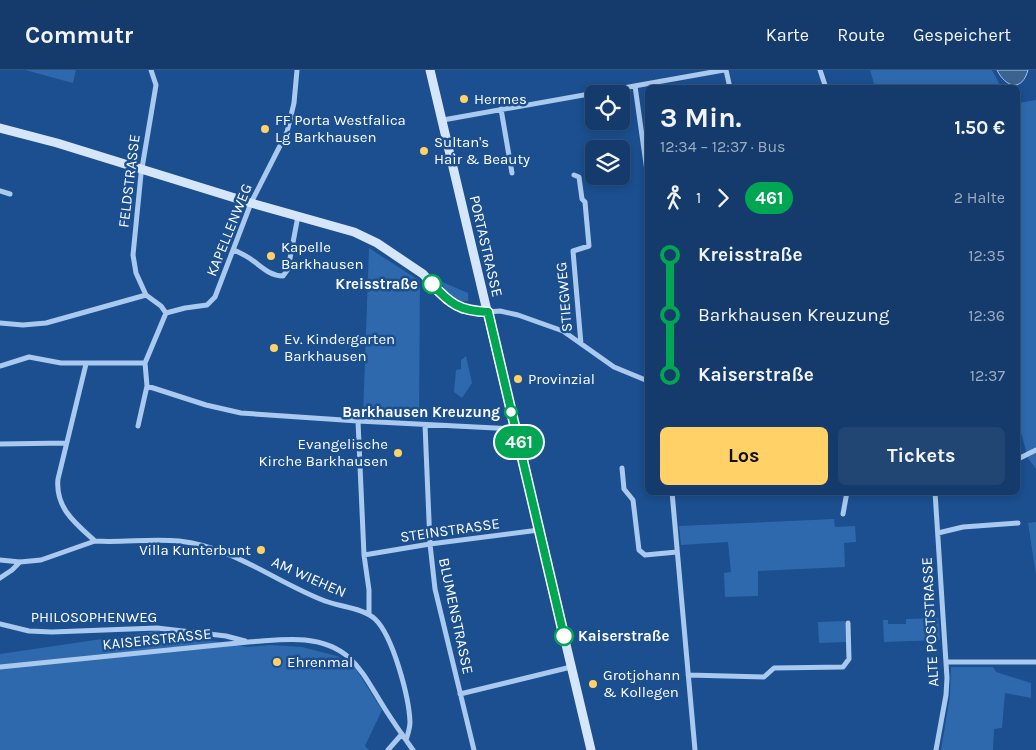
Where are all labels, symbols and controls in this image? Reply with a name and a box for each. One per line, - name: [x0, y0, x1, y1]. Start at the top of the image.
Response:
- text: Commutr: [25, 21, 133, 49]
- text: Karte: [766, 24, 809, 46]
- text: Route: [837, 24, 885, 46]
- text: Gespeichert: [913, 24, 1011, 46]
- map controls: [585, 85, 630, 185]
- button: locate: [585, 85, 630, 130]
- place label: Hermes: [474, 90, 527, 108]
- marker: Hermes: [458, 93, 470, 105]
- text: 3 Min.: [660, 101, 742, 134]
- place label: FF Porta Westfalica Lg Barkhausen: [275, 111, 406, 146]
- text: 1.50 €: [954, 117, 1005, 139]
- marker: FF Porta Westfalica Lg Barkhausen: [259, 123, 271, 135]
- street label: FELDSTRASSE: [114, 133, 144, 229]
- place label: Sultan's Hair & Beauty: [434, 133, 530, 168]
- text: 12:34 – 12:37 · Bus: [660, 137, 786, 156]
- button: layers: [585, 140, 630, 185]
- marker: Sultan's Hair & Beauty: [418, 145, 430, 157]
- street label: KAPELLENWEG: [202, 181, 256, 279]
- icon: walk: [660, 184, 688, 212]
- icon: forward: [709, 184, 737, 212]
- text: 461: [755, 187, 783, 209]
- text: 1: [696, 188, 701, 207]
- text: 2 Halte: [954, 188, 1005, 207]
- street label: PORTASTRASSE: [466, 193, 506, 299]
- place label: Kapelle Barkhausen: [281, 238, 363, 273]
- text: Kreisstraße: [698, 244, 803, 266]
- text: 12:35: [968, 246, 1005, 265]
- marker: Kapelle Barkhausen: [265, 250, 277, 262]
- street label: STIEGWEG: [552, 261, 576, 333]
- marker: Kreisstraße: [422, 274, 442, 294]
- place label: Kreisstraße: [335, 275, 418, 293]
- text: Barkhausen Kreuzung: [698, 304, 889, 326]
- text: 12:36: [968, 306, 1005, 325]
- place label: Ev. Kindergarten Barkhausen: [284, 330, 395, 365]
- marker: Ev. Kindergarten Barkhausen: [268, 342, 280, 354]
- text: Kaiserstraße: [698, 364, 814, 386]
- text: 12:37: [970, 366, 1005, 385]
- place label: Provinzial: [528, 370, 595, 388]
- marker: Provinzial: [512, 373, 524, 385]
- place label: Barkhausen Kreuzung: [342, 403, 500, 421]
- marker: Barkhausen Kreuzung: [504, 405, 518, 419]
- line badge: 461: [490, 426, 548, 458]
- button: Los: [660, 427, 828, 485]
- button: Tickets: [838, 427, 1005, 485]
- text: 461: [505, 431, 533, 453]
- place label: Evangelische Kirche Barkhausen: [258, 435, 388, 470]
- marker: Evangelische Kirche Barkhausen: [392, 447, 404, 459]
- street label: STEINSTRASSE: [399, 514, 501, 546]
- place label: Villa Kunterbunt: [139, 541, 251, 559]
- marker: Villa Kunterbunt: [255, 544, 267, 556]
- street label: AM WIEHEN: [269, 553, 349, 601]
- street label: BLUMENSTRASSE: [435, 556, 477, 676]
- street label: ALTE POSTSTRASSE: [918, 557, 942, 687]
- street label: PHILOSOPHENWEG: [31, 608, 157, 626]
- street label: KAISERSTRASSE: [102, 624, 212, 654]
- marker: Kaiserstraße: [554, 626, 574, 646]
- place label: Kaiserstraße: [578, 627, 669, 645]
- place label: Ehrenmal: [287, 653, 353, 671]
- marker: Ehrenmal: [271, 656, 283, 668]
- place label: Grotjohann & Kollegen: [603, 666, 680, 701]
- marker: Grotjohann & Kollegen: [587, 678, 599, 690]

